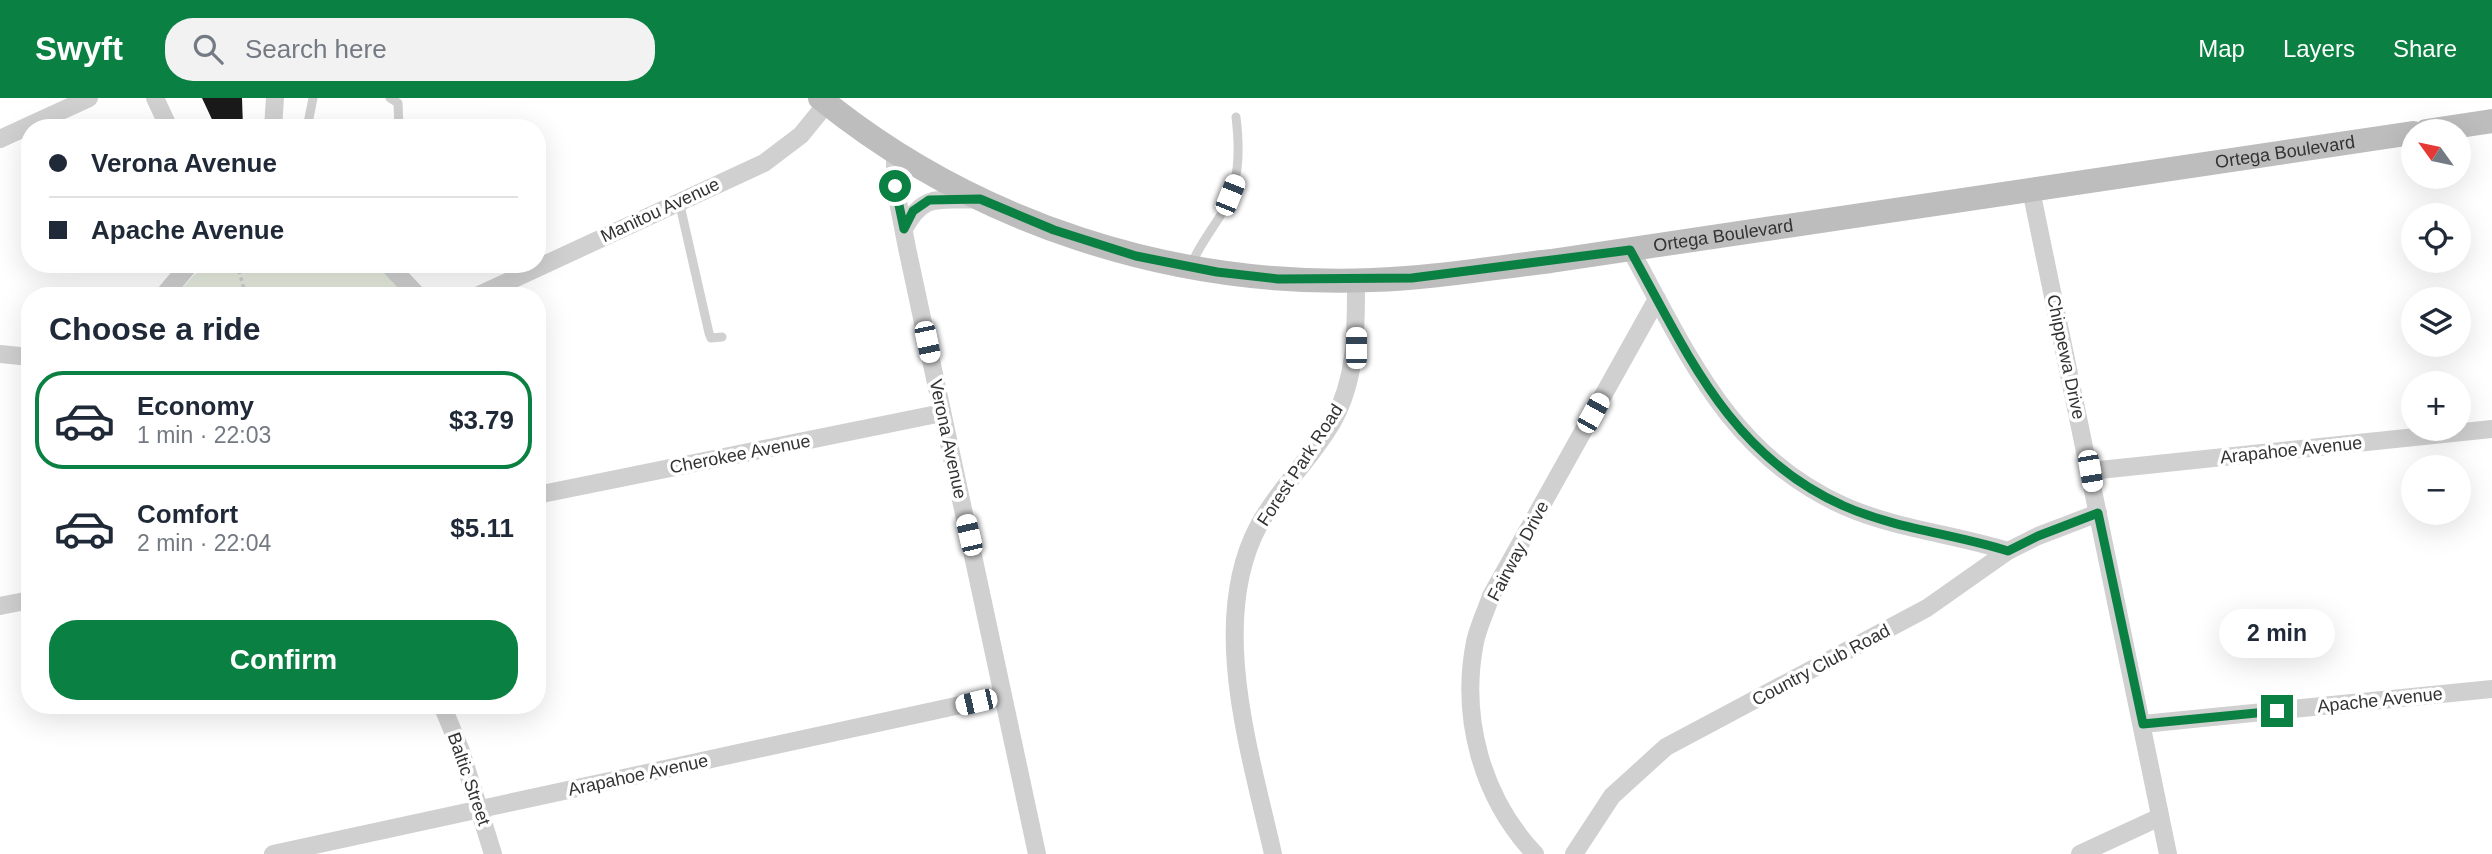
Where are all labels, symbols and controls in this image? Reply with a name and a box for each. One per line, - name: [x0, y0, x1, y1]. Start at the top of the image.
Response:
- search box: [165, 18, 655, 81]
- text: Swyft: [35, 30, 123, 67]
- icon: search: [189, 30, 227, 68]
- text: Search here: [245, 34, 387, 64]
- text: Map: [2198, 35, 2245, 62]
- text: Layers: [2283, 35, 2355, 62]
- text: Share: [2393, 35, 2457, 62]
- north arrow: [2401, 119, 2471, 189]
- map controls: [2401, 119, 2471, 525]
- street label: Ortega Boulevard: [2214, 132, 2356, 172]
- text: Verona Avenue: [91, 148, 277, 178]
- route start: [879, 170, 911, 202]
- car: [1213, 172, 1248, 218]
- street label: Manitou Avenue: [597, 174, 723, 246]
- button: locate: [2401, 203, 2471, 273]
- text: Apache Avenue: [91, 215, 284, 245]
- street label: Ortega Boulevard: [1652, 215, 1795, 256]
- button: layers: [2401, 287, 2471, 357]
- street label: Chippewa Drive: [2043, 293, 2089, 421]
- text: Choose a ride: [49, 311, 261, 347]
- car: [913, 319, 942, 365]
- car: [1346, 327, 1367, 369]
- button: +: [2401, 371, 2471, 441]
- street label: Verona Avenue: [926, 377, 970, 501]
- icon: car: [53, 389, 116, 452]
- car: [1574, 390, 1613, 436]
- text: Economy: [137, 391, 254, 421]
- street label: Forest Park Road: [1253, 400, 1347, 530]
- text: $3.79: [449, 405, 514, 435]
- text: 1 min · 22:03: [137, 422, 271, 448]
- street label: Cherokee Avenue: [668, 431, 812, 477]
- street label: Arapahoe Avenue: [2219, 433, 2363, 467]
- car: [2077, 448, 2104, 494]
- button: −: [2401, 455, 2471, 525]
- icon: car: [53, 497, 116, 560]
- street label: Fairway Drive: [1483, 498, 1553, 604]
- text: Comfort: [137, 499, 238, 529]
- car: [955, 512, 984, 558]
- text: $5.11: [450, 513, 514, 543]
- text: 2 min · 22:04: [137, 530, 271, 556]
- callout: 2 min: [2219, 610, 2335, 658]
- button: Confirm: [49, 620, 518, 700]
- street label: Country Club Road: [1749, 620, 1893, 710]
- text: 2 min: [2247, 620, 2307, 646]
- street label: Apache Avenue: [2316, 683, 2444, 717]
- car: [954, 687, 999, 717]
- route end: [2261, 695, 2293, 727]
- street label: Baltic Street: [444, 730, 494, 828]
- street label: Arapahoe Avenue: [566, 750, 710, 800]

